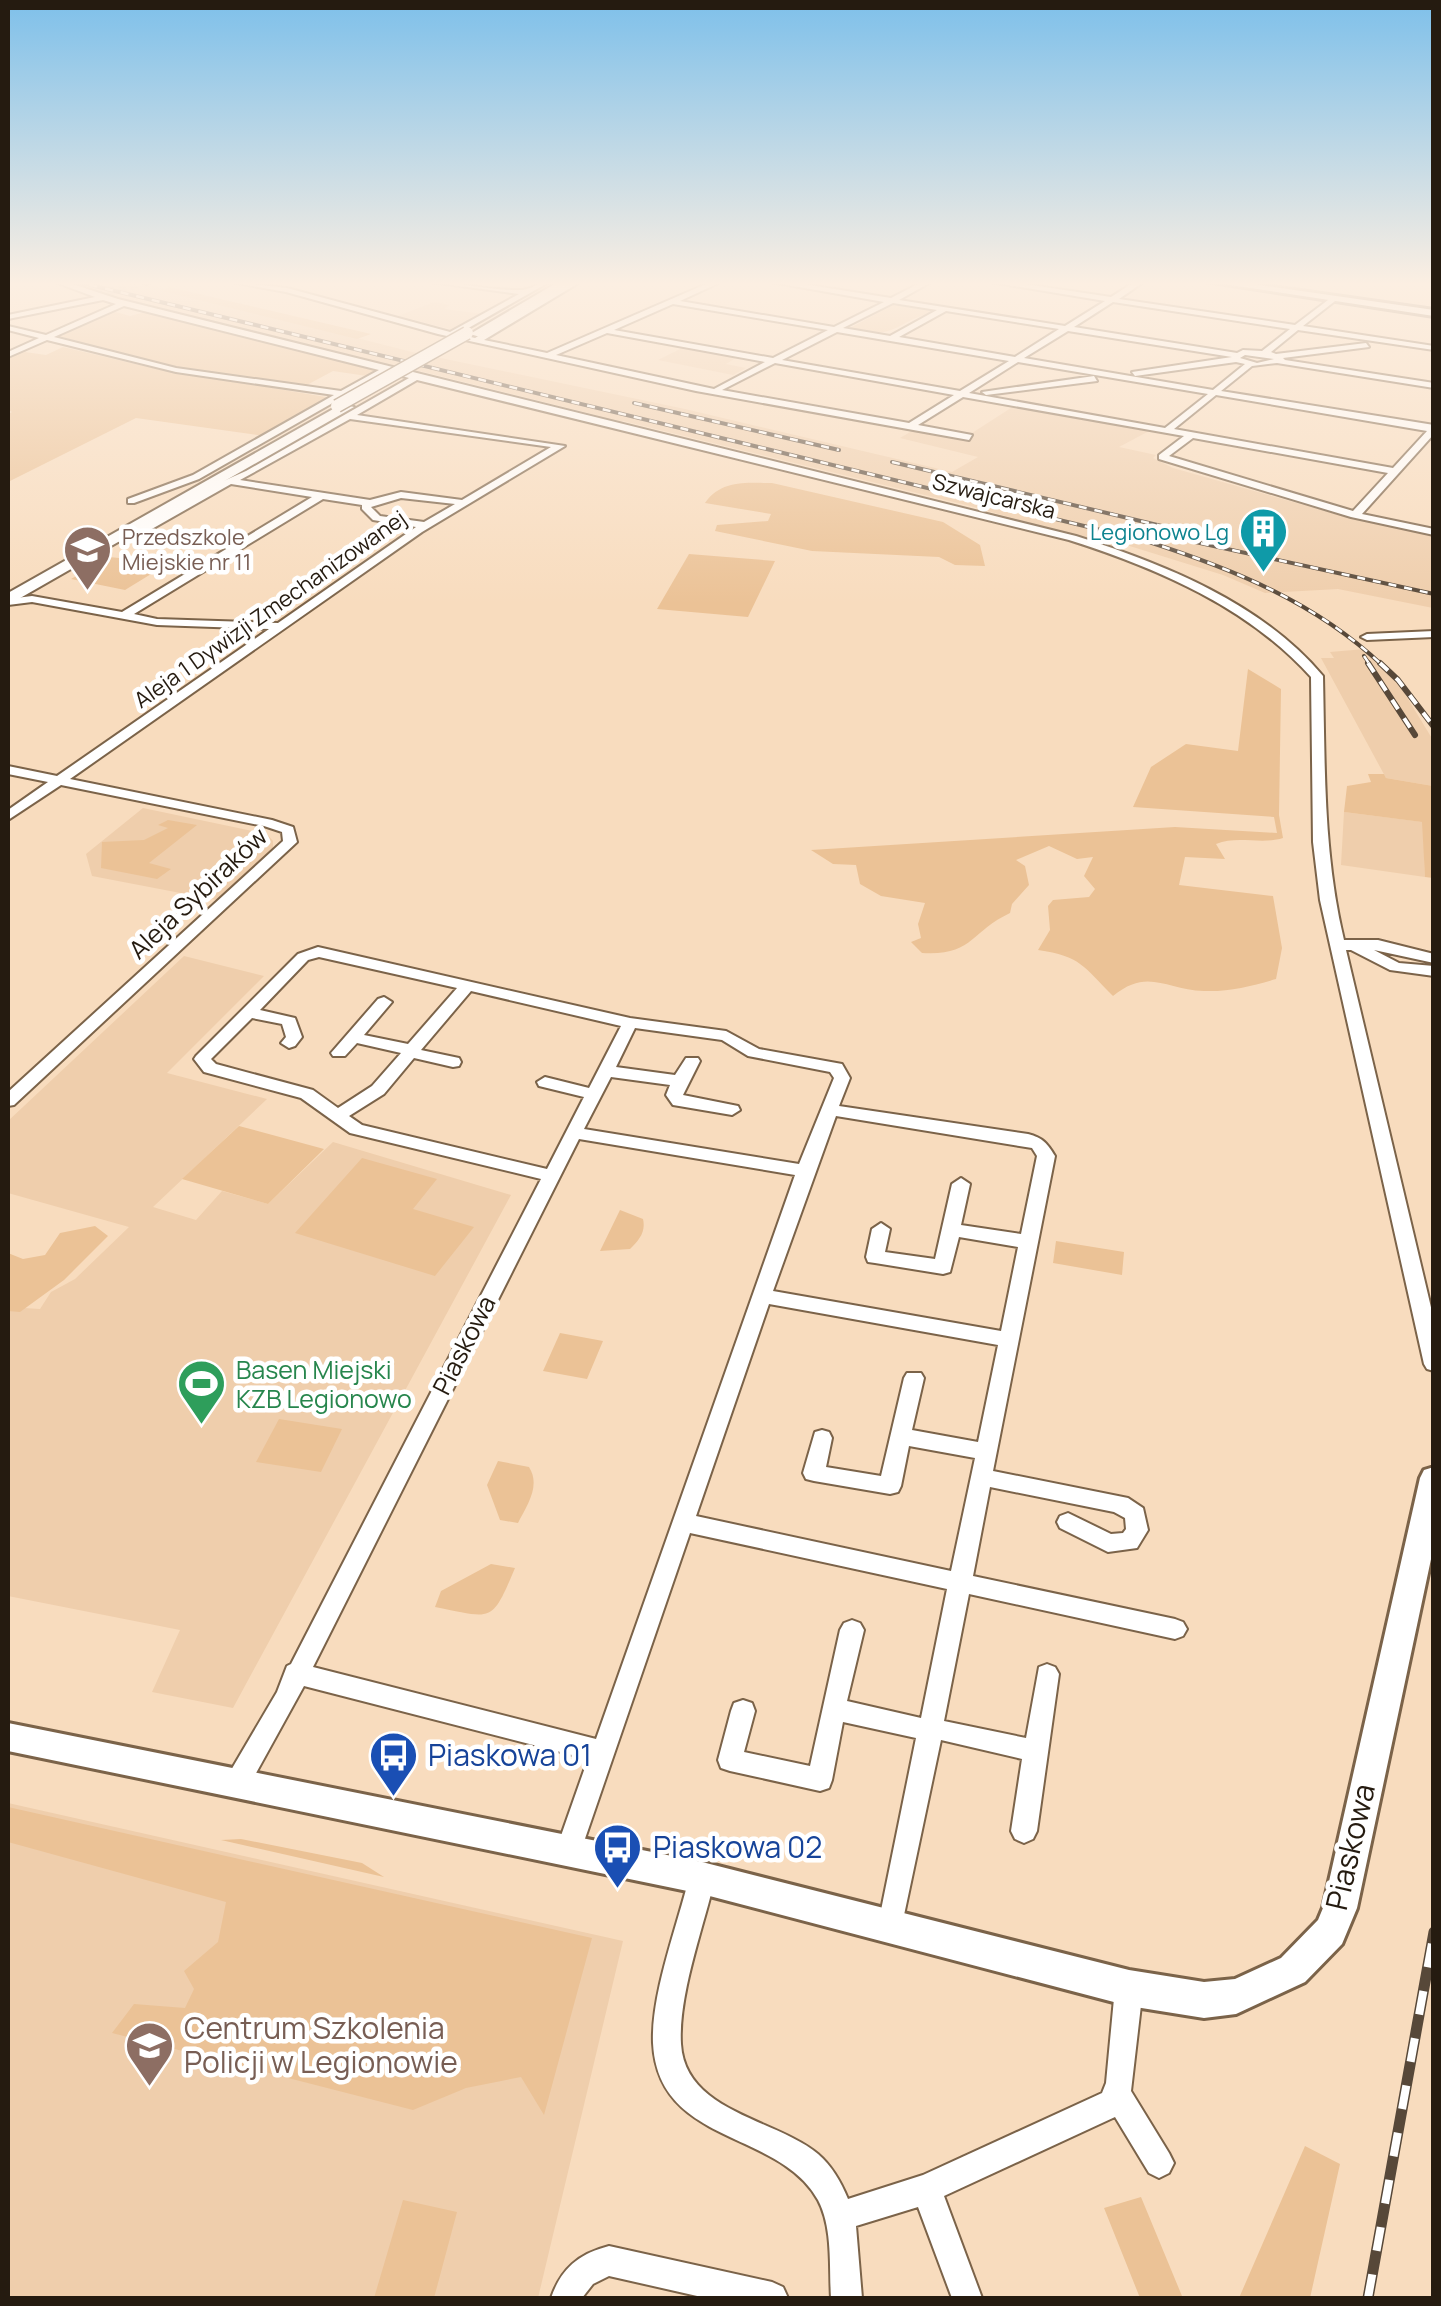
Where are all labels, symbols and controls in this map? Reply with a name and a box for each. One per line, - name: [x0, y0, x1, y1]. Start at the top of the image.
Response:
- street label: Szwajcarska: [929, 466, 1059, 526]
- street label: Aleja 1 Dywizji Zmechanizowanej: [128, 503, 412, 715]
- building icon: Legionowo Lg: [1238, 506, 1290, 574]
- place label: Legionowo Lg: [1090, 517, 1229, 547]
- place label: Przedszkole Miejskie nr 11: [122, 522, 251, 577]
- school or university icon: Przedszkole Miejskie nr 11: [61, 524, 113, 592]
- street label: Aleja Sybiraków: [120, 819, 275, 966]
- street label: Piaskowa: [424, 1289, 503, 1400]
- place label: Basen Miejski KZB Legionowo: [236, 1352, 412, 1416]
- sports icon: Basen Miejski KZB Legionowo: [175, 1358, 227, 1426]
- bus stop icon: Piaskowa 01: [367, 1730, 419, 1798]
- place label: Piaskowa 01: [428, 1734, 592, 1775]
- street label: Piaskowa: [1315, 1780, 1384, 1914]
- bus stop icon: Piaskowa 02: [592, 1822, 644, 1890]
- place label: Piaskowa 02: [653, 1826, 822, 1867]
- place label: Centrum Szkolenia Policji w Legionowie: [184, 2007, 458, 2082]
- school or university icon: Centrum Szkolenia Policji w Legionowie: [123, 2020, 175, 2088]

